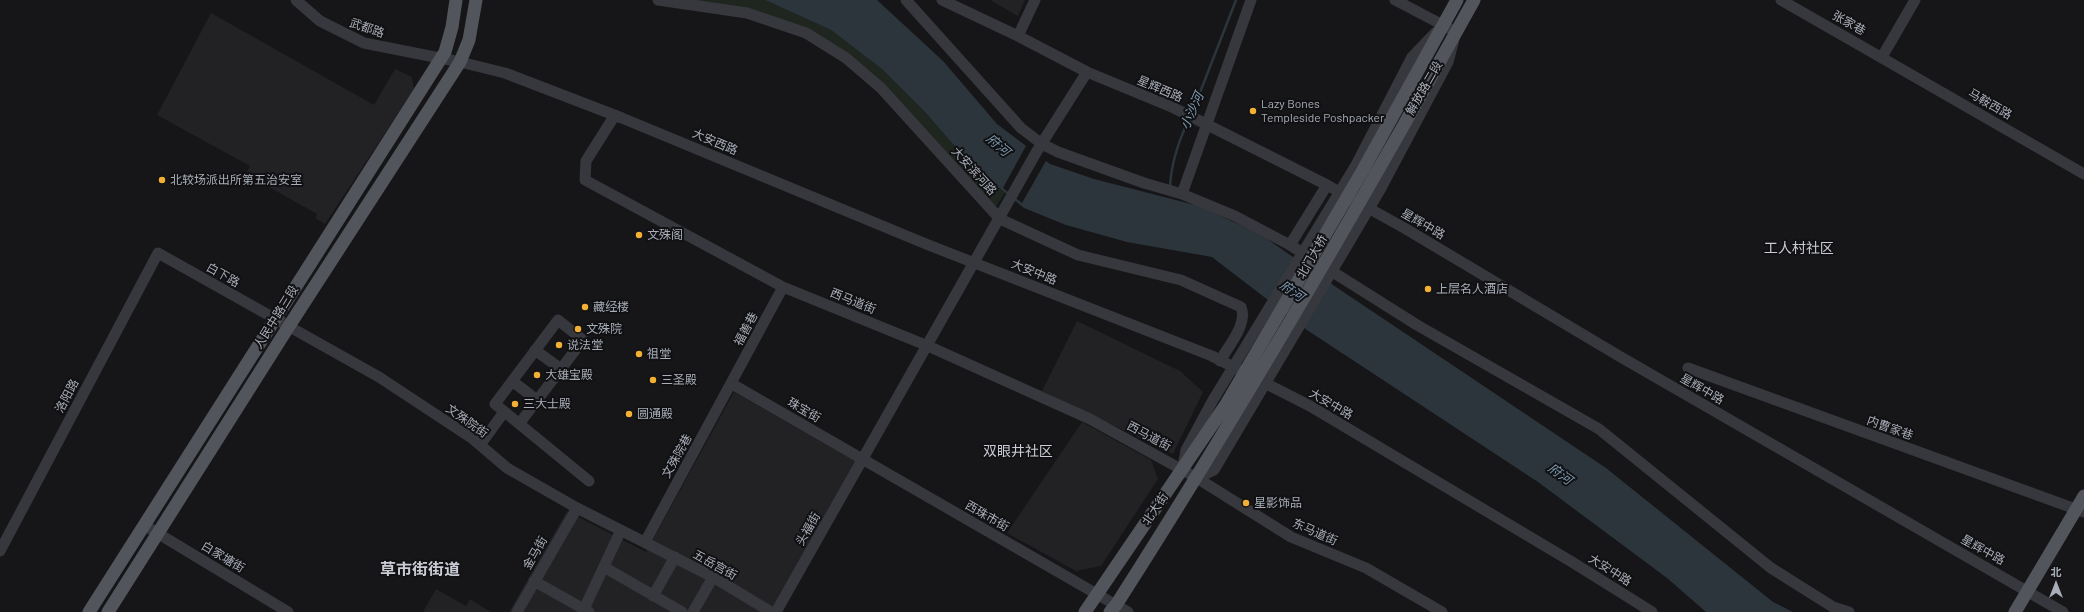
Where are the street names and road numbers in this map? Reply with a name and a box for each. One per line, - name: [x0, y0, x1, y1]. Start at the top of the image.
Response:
- street label: 张家巷: [1830, 8, 1868, 38]
- street label: 武都路: [348, 15, 386, 41]
- street label: 解放路二段: [1403, 58, 1445, 118]
- street label: 星辉西路: [1135, 73, 1185, 105]
- street label: 马鞍西路: [1966, 86, 2014, 122]
- street label: 大安西路: [690, 126, 740, 158]
- street label: 大安滨河路: [949, 144, 999, 198]
- street label: 星辉中路: [1399, 206, 1447, 242]
- street label: 北门大桥: [1294, 233, 1330, 281]
- street label: 大安中路: [1009, 256, 1059, 288]
- street label: 白下路: [204, 260, 242, 290]
- street label: 人民中路三段: [251, 283, 301, 351]
- street label: 西马道街: [828, 285, 878, 317]
- street label: 福善巷: [731, 310, 761, 348]
- street label: 星辉中路: [1678, 371, 1726, 407]
- street label: 洛阳路: [52, 377, 82, 415]
- street label: 大安中路: [1307, 386, 1355, 422]
- street label: 珠宝街: [785, 395, 823, 425]
- street label: 文殊院街: [443, 401, 491, 441]
- street label: 内曹家巷: [1865, 413, 1915, 443]
- street label: 西马道街: [1124, 418, 1174, 454]
- street label: 文殊院巷: [659, 432, 695, 480]
- street label: 北大街: [1139, 490, 1171, 528]
- street label: 西珠市街: [963, 498, 1011, 534]
- street label: 头福街: [793, 510, 823, 548]
- street label: 东马道街: [1290, 516, 1340, 548]
- street label: 星辉中路: [1959, 532, 2007, 568]
- street label: 金马街: [520, 534, 550, 572]
- street label: 白家塘街: [199, 538, 247, 576]
- street label: 五岳宫街: [691, 547, 739, 583]
- street label: 大安中路: [1586, 551, 1634, 589]

